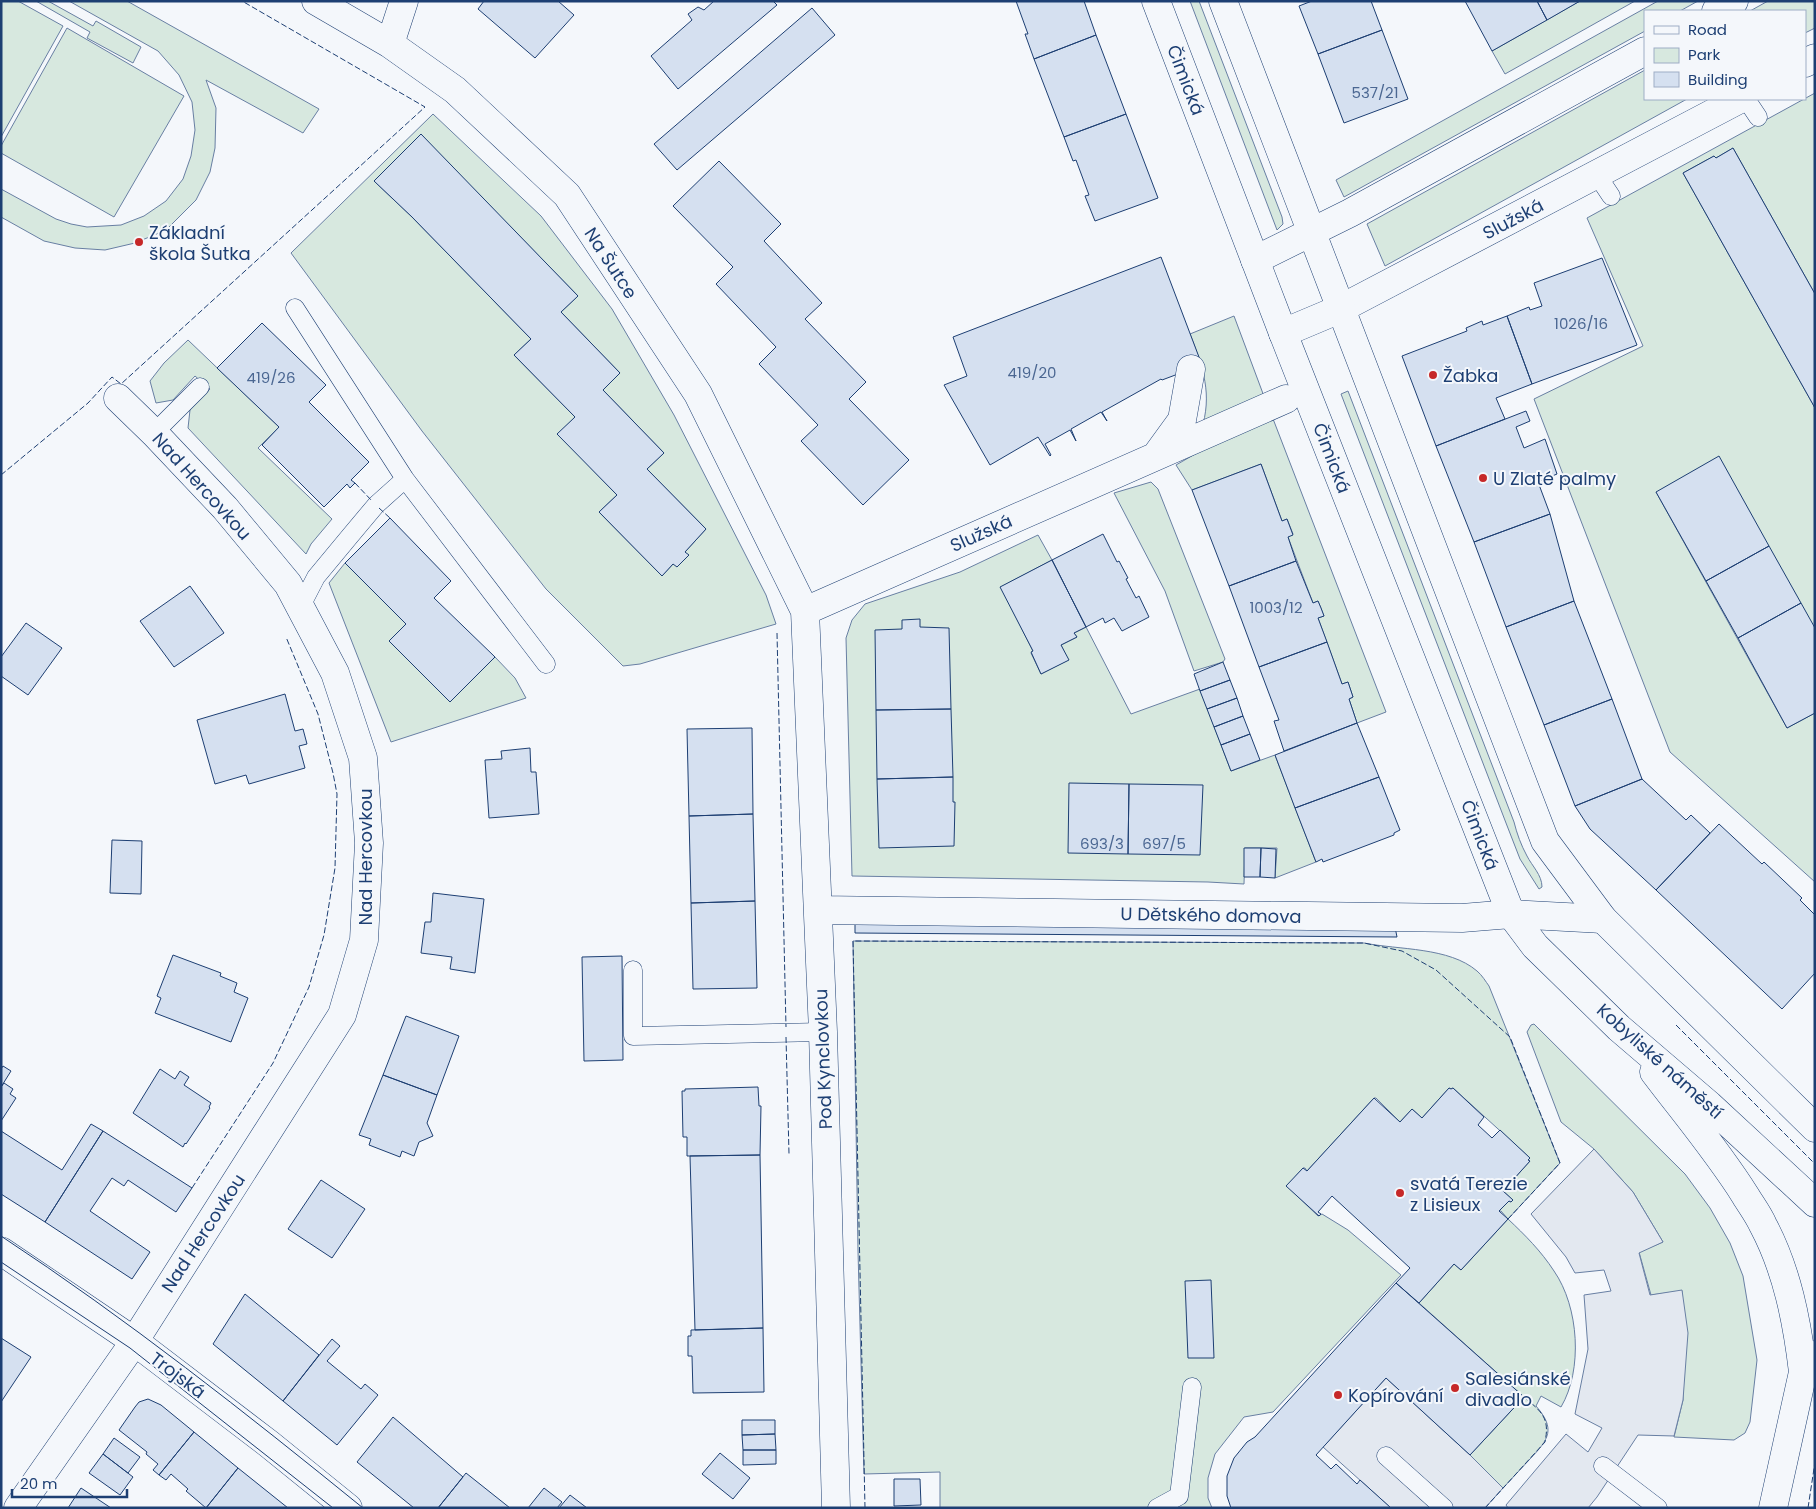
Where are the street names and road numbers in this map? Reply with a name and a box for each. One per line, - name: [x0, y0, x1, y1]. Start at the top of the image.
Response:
- street label: Čimická: [1161, 41, 1211, 119]
- street label: Služská: [1478, 193, 1548, 245]
- street label: Na Šutce: [579, 222, 643, 304]
- street label: Čimická: [1307, 419, 1357, 497]
- street label: Nad Hercovkou: [147, 427, 257, 545]
- street label: Služská: [946, 508, 1016, 558]
- street label: Nad Hercovkou: [353, 789, 378, 925]
- street label: Čimická: [1455, 796, 1505, 874]
- street label: U Dětského domova: [1120, 901, 1302, 929]
- street label: Pod Kynclovkou: [808, 988, 838, 1130]
- street label: Kobyliské náměstí: [1591, 998, 1729, 1124]
- street label: Nad Hercovkou: [155, 1169, 251, 1297]
- street label: Trojská: [145, 1346, 211, 1404]

